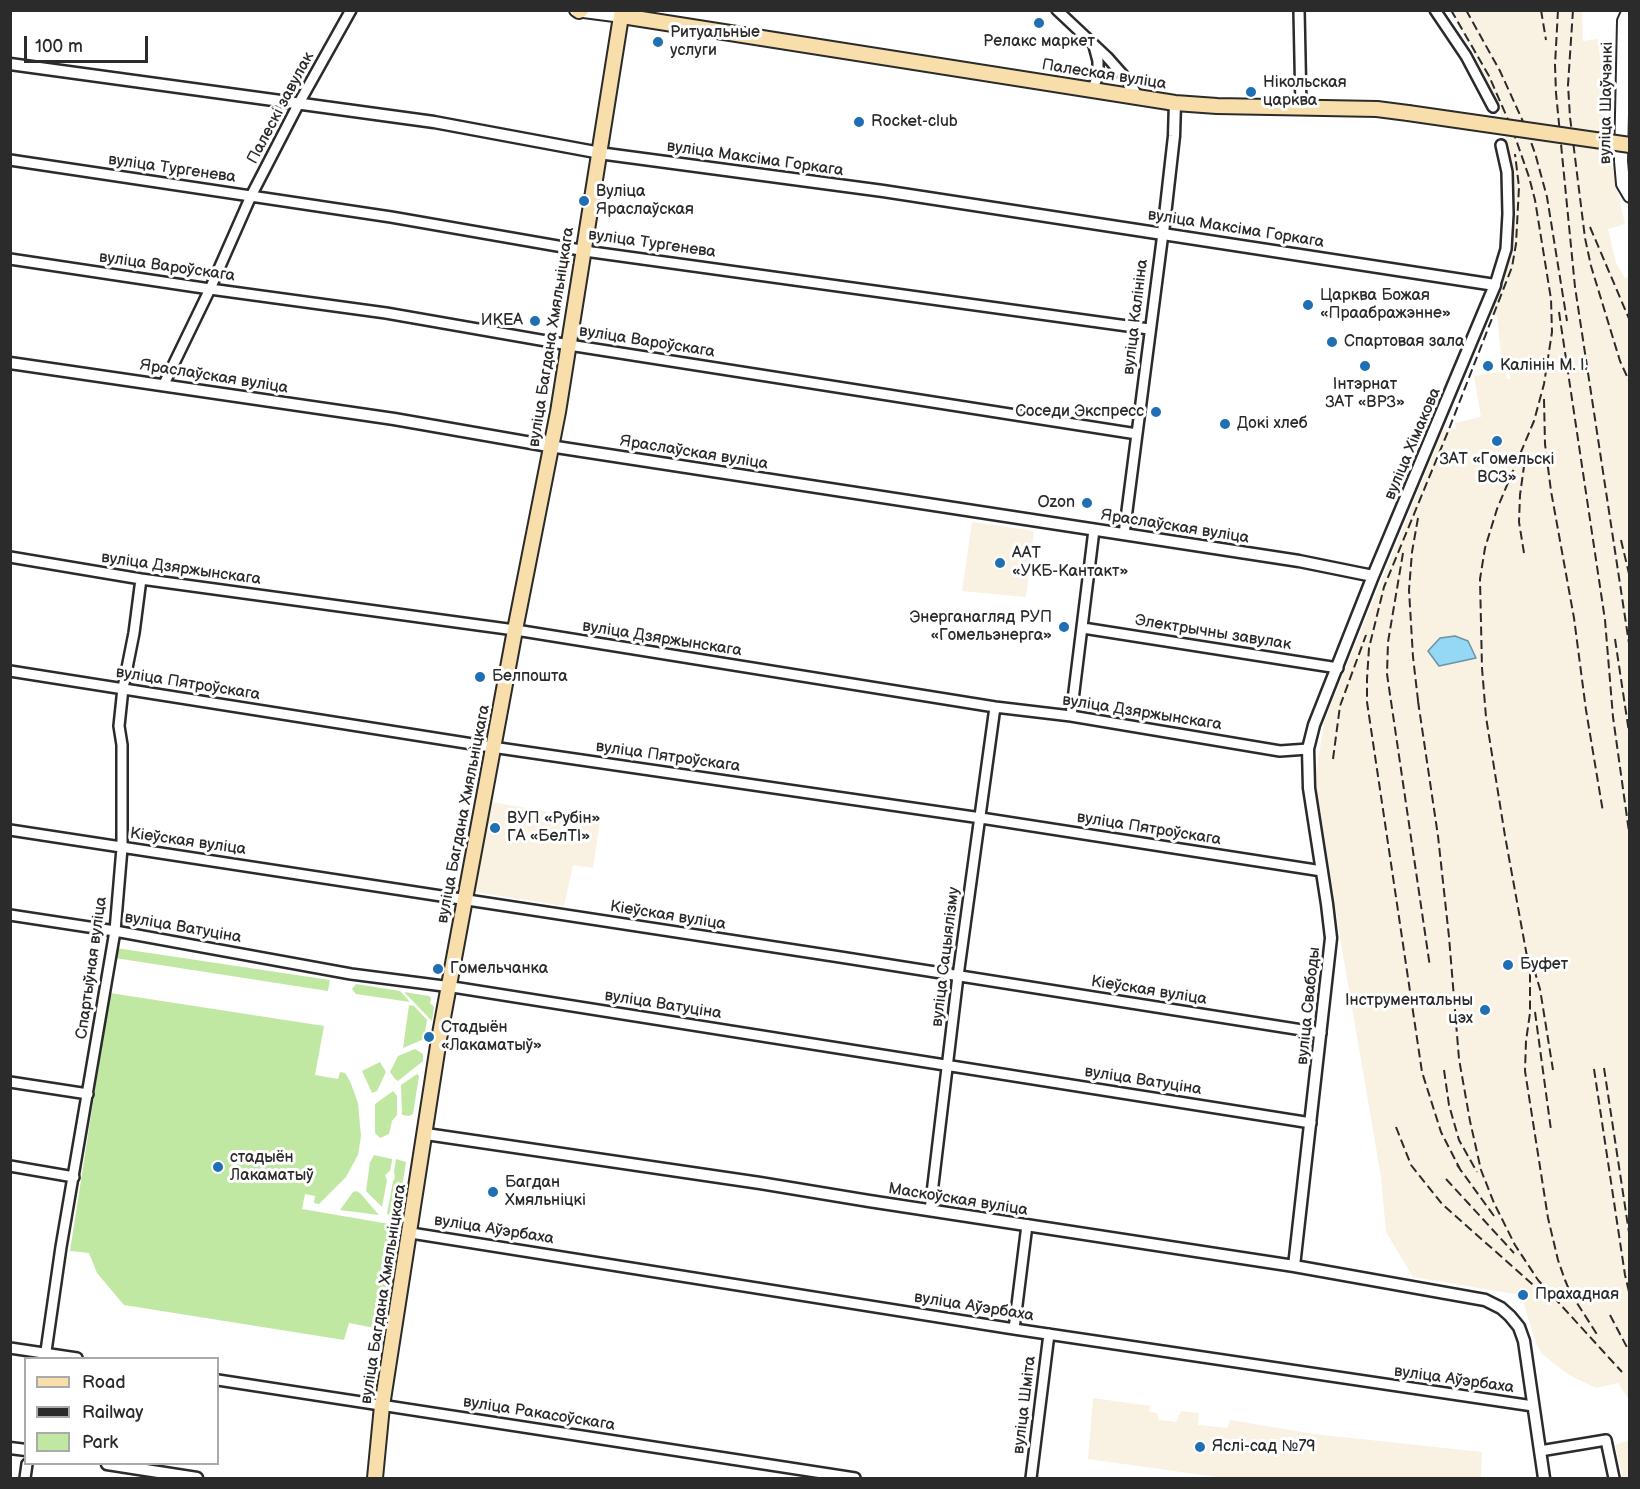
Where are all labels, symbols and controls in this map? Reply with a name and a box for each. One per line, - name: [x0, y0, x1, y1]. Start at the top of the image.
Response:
- marker: Релакс маркет: [1032, 16, 1046, 30]
- place label: Ритуальные услуги: [670, 23, 760, 61]
- scale bar: [27, 24, 152, 62]
- place label: Релакс маркет: [983, 32, 1095, 52]
- marker: Ритуальные услуги: [651, 35, 665, 49]
- text: 100 m: [35, 36, 83, 57]
- street label: вуліца Шаўчэнкі: [1596, 42, 1618, 164]
- street label: Палескі завулак: [243, 49, 319, 167]
- street label: Палеская вуліца: [1040, 56, 1168, 94]
- place label: Нікольская царква: [1263, 73, 1347, 111]
- marker: Нікольская царква: [1244, 85, 1258, 99]
- place label: Rocket-club: [871, 112, 958, 132]
- marker: Rocket-club: [852, 115, 866, 129]
- street label: вуліца Максіма Горкага: [665, 137, 845, 181]
- street label: вуліца Тургенева: [107, 151, 237, 187]
- place label: Вуліца Яраслаўская: [596, 182, 694, 220]
- marker: Вуліца Яраслаўская: [577, 194, 591, 208]
- street label: вуліца Максіма Горкага: [1146, 206, 1326, 252]
- street label: вуліца Багдана Хмяльніцкага: [525, 226, 579, 448]
- street label: вуліца Тургенева: [587, 226, 717, 262]
- street label: вуліца Вароўскага: [98, 248, 236, 286]
- street label: вуліца Калініна: [1119, 258, 1153, 376]
- place label: Царква Божая «Праабражэнне»: [1320, 286, 1451, 324]
- marker: Царква Божая «Праабражэнне»: [1301, 298, 1315, 312]
- place label: ИКЕА: [481, 311, 523, 331]
- marker: ИКЕА: [528, 314, 542, 328]
- street label: вуліца Вароўскага: [578, 322, 716, 362]
- place label: Спартовая зала: [1344, 332, 1464, 352]
- marker: Спартовая зала: [1325, 335, 1339, 349]
- street label: Яраслаўская вуліца: [138, 356, 290, 398]
- place label: Калінін М. І.: [1500, 356, 1588, 376]
- marker: Інтэрнат ЗАТ «ВРЗ»: [1358, 359, 1372, 373]
- marker: Калінін М. І.: [1481, 359, 1495, 373]
- place label: Інтэрнат ЗАТ «ВРЗ»: [1325, 375, 1405, 413]
- street label: вуліца Хімакова: [1381, 385, 1445, 503]
- place label: Соседи Экспресс: [1015, 402, 1144, 422]
- marker: Соседи Экспресс: [1149, 405, 1163, 419]
- place label: Докі хлеб: [1237, 414, 1307, 434]
- marker: Докі хлеб: [1218, 417, 1232, 431]
- street label: Яраслаўская вуліца: [618, 432, 770, 474]
- marker: ЗАТ «Гомельскі ВСЗ»: [1490, 434, 1504, 448]
- place label: ЗАТ «Гомельскі ВСЗ»: [1439, 450, 1555, 488]
- place label: Ozon: [1037, 493, 1075, 513]
- marker: Ozon: [1080, 496, 1094, 510]
- street label: Яраслаўская вуліца: [1099, 506, 1251, 548]
- place label: ААТ «УКБ-Кантакт»: [1012, 544, 1128, 582]
- street label: вуліца Дзяржынскага: [100, 548, 262, 590]
- marker: ААТ «УКБ-Кантакт»: [993, 556, 1007, 570]
- place label: Энерганагляд РУП «Гомельэнерга»: [910, 608, 1052, 646]
- street label: Электрычны завулак: [1133, 611, 1293, 655]
- street label: вуліца Дзяржынскага: [581, 617, 743, 661]
- marker: Энерганагляд РУП «Гомельэнерга»: [1057, 620, 1071, 634]
- street label: вуліца Пятроўскага: [114, 663, 262, 705]
- place label: Белпошта: [492, 667, 568, 687]
- marker: Белпошта: [473, 670, 487, 684]
- street label: вуліца Дзяржынскага: [1061, 691, 1223, 735]
- street label: вуліца Багдана Хмяльніцкага: [433, 703, 495, 925]
- street label: вуліца Пятроўскага: [594, 737, 742, 777]
- street label: вуліца Пятроўскага: [1075, 808, 1223, 850]
- place label: ВУП «Рубін» ГА «БелТІ»: [507, 809, 601, 847]
- marker: ВУП «Рубін» ГА «БелТІ»: [488, 821, 502, 835]
- street label: Кіеўская вуліца: [129, 824, 247, 860]
- street label: вуліца Сацыялізму: [928, 886, 964, 1028]
- street label: Спартыўная вуліца: [72, 895, 112, 1041]
- street label: Кіеўская вуліца: [609, 897, 727, 935]
- street label: вуліца Ватуціна: [123, 908, 243, 948]
- street label: вуліца Свабоды: [1293, 946, 1325, 1066]
- place label: Буфет: [1520, 955, 1568, 975]
- marker: Буфет: [1501, 958, 1515, 972]
- place label: Гомельчанка: [450, 959, 548, 979]
- marker: Гомельчанка: [431, 962, 445, 976]
- street label: Кіеўская вуліца: [1090, 972, 1208, 1010]
- street label: вуліца Ватуціна: [603, 986, 723, 1024]
- place label: Інструментальны цэх: [1345, 991, 1473, 1029]
- marker: Інструментальны цэх: [1478, 1003, 1492, 1017]
- place label: Стадыён «Лакаматыў»: [441, 1018, 542, 1056]
- marker: Стадыён «Лакаматыў»: [422, 1030, 436, 1044]
- street label: вуліца Ватуціна: [1083, 1062, 1203, 1100]
- place label: стадыён Лакаматыў: [230, 1148, 314, 1186]
- marker: стадыён Лакаматыў: [211, 1160, 225, 1174]
- place label: Багдан Хмяльніцкі: [505, 1173, 586, 1211]
- street label: Маскоўская вуліца: [887, 1179, 1029, 1221]
- street label: вуліца Багдана Хмяльніцкага: [357, 1183, 411, 1405]
- marker: Багдан Хмяльніцкі: [486, 1185, 500, 1199]
- street label: вуліца Аўэрбаха: [433, 1211, 555, 1249]
- place label: Прахадная: [1535, 1285, 1619, 1305]
- street label: вуліца Аўэрбаха: [913, 1288, 1035, 1326]
- marker: Прахадная: [1516, 1288, 1530, 1302]
- street label: вуліца Шміта: [1009, 1355, 1041, 1455]
- legend: [24, 1357, 219, 1465]
- street label: вуліца Аўэрбаха: [1393, 1362, 1515, 1398]
- text: Road: [82, 1372, 126, 1393]
- street label: вуліца Ракасоўскага: [462, 1392, 616, 1436]
- text: Railway: [82, 1402, 144, 1423]
- text: Park: [82, 1432, 118, 1453]
- place label: Яслі-сад №79: [1212, 1437, 1316, 1457]
- marker: Яслі-сад №79: [1193, 1440, 1207, 1454]

